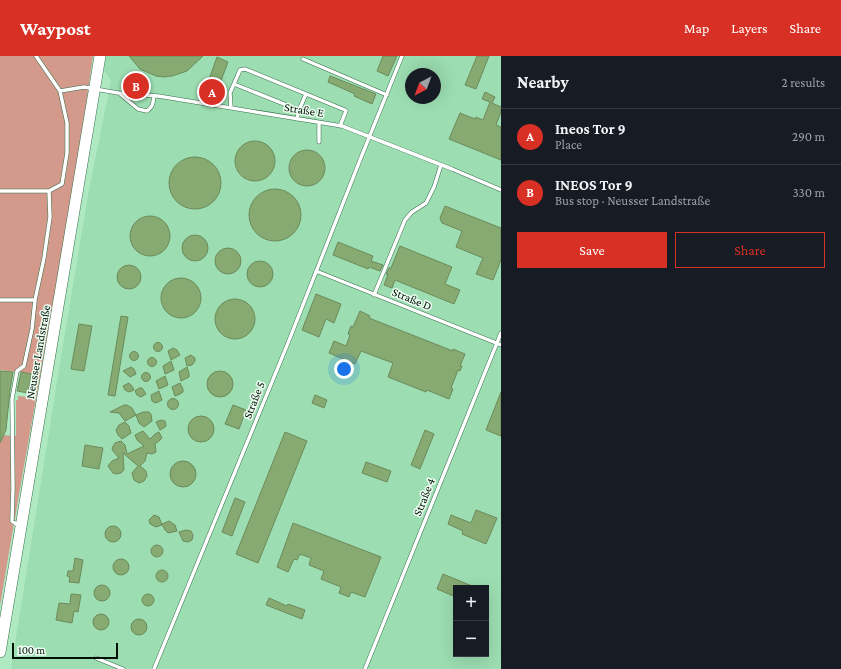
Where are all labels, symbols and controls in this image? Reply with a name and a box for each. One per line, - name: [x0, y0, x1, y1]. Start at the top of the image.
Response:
- text: Waypost: [20, 18, 91, 39]
- text: Map: [684, 20, 709, 36]
- text: Layers: [731, 20, 768, 36]
- text: Share: [790, 20, 821, 36]
- north arrow: [405, 68, 441, 104]
- pin: B: [123, 71, 149, 101]
- text: Nearby: [517, 73, 569, 92]
- text: 2 results: [782, 75, 825, 90]
- pin: A: [199, 77, 225, 107]
- street label: Straße E: [283, 100, 325, 120]
- text: Ineos Tor 9: [555, 121, 626, 137]
- text: A: [526, 129, 534, 144]
- text: 290 m: [792, 129, 825, 144]
- text: Place: [555, 137, 582, 152]
- text: INEOS Tor 9: [555, 177, 633, 193]
- text: B: [526, 185, 534, 200]
- text: 330 m: [792, 185, 825, 200]
- text: Bus stop · Neusser Landstraße: [555, 193, 710, 208]
- button: Save: [517, 232, 667, 268]
- button: Share: [675, 232, 825, 268]
- street label: Straße D: [390, 285, 434, 313]
- street label: Neusser Landstraße: [23, 304, 53, 400]
- your location: [334, 359, 354, 379]
- street label: Straße 5: [240, 379, 268, 421]
- street label: Straße 4: [410, 476, 438, 518]
- map controls: [453, 585, 489, 657]
- button: +: [453, 585, 489, 621]
- button: −: [453, 621, 489, 657]
- scale bar: [12, 641, 118, 660]
- text: 100 m: [18, 644, 45, 656]

